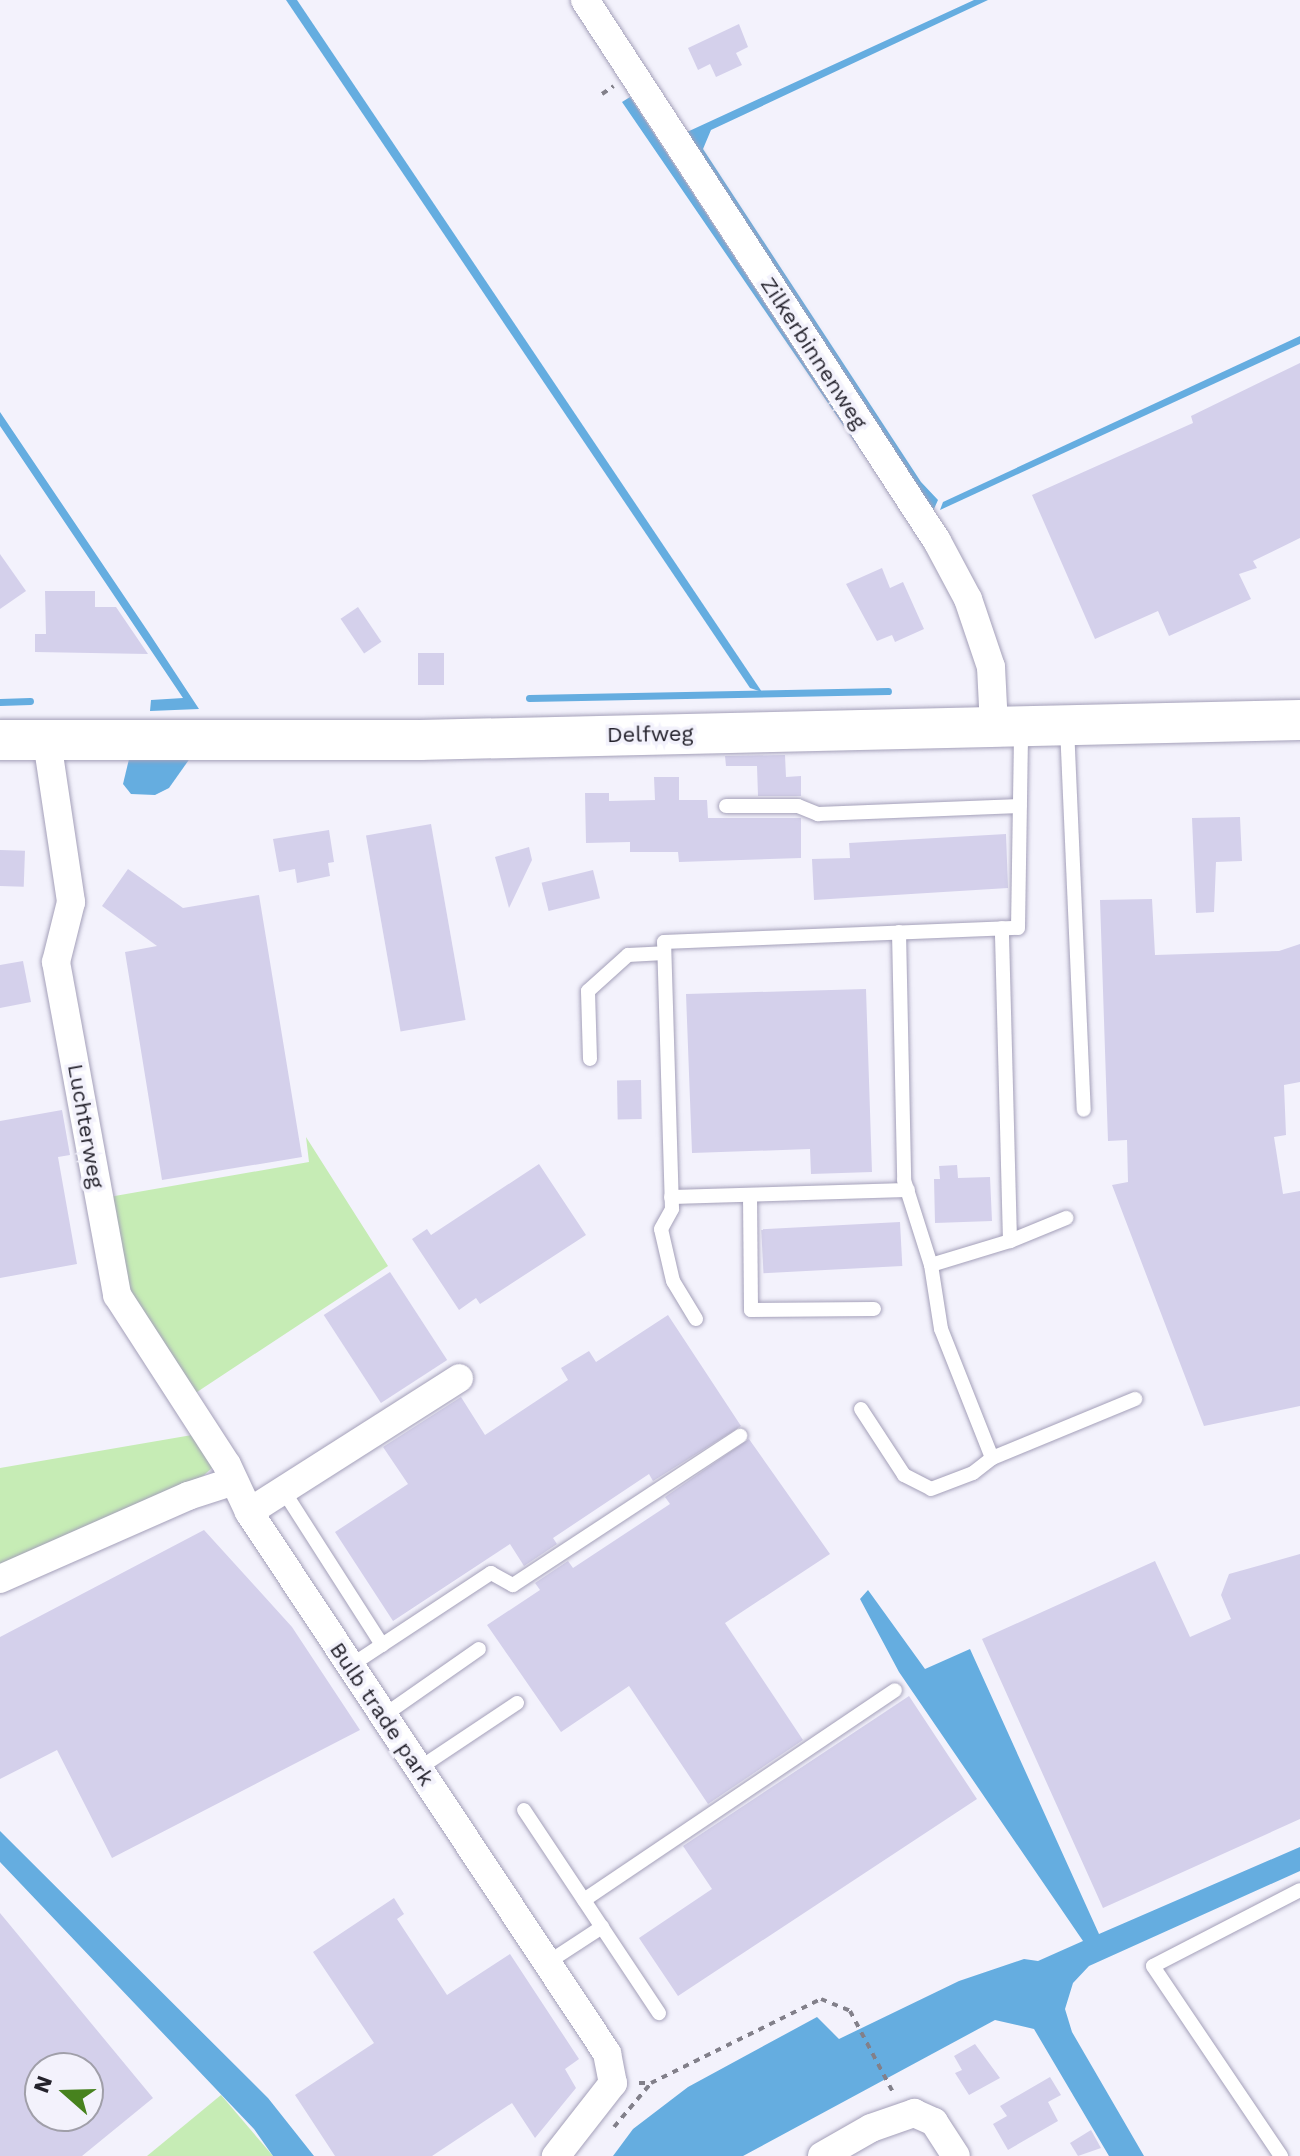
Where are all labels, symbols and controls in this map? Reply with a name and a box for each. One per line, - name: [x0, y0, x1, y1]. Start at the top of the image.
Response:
- street label: Zilkerbinnenweg: [755, 272, 873, 434]
- street label: Delfweg: [607, 720, 693, 748]
- street label: Luchterweg: [62, 1062, 110, 1190]
- street label: Bulb trade park: [324, 1637, 440, 1791]
- north arrow: [24, 2052, 104, 2132]
- text: N: [28, 2072, 57, 2096]

